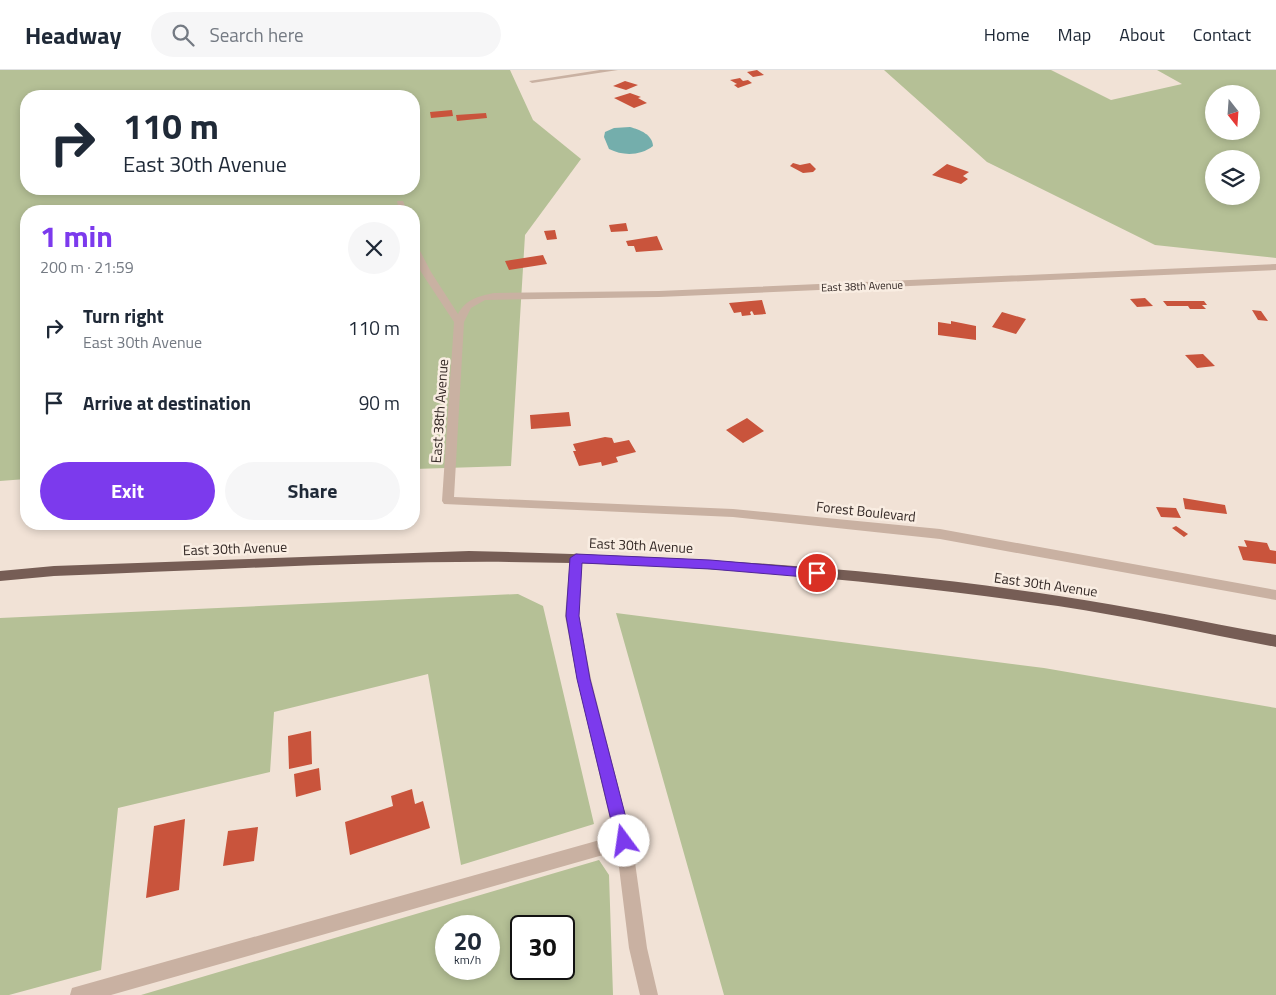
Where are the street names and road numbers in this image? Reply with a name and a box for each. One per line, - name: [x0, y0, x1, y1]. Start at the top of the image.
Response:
- street label: East 38th Avenue: [821, 277, 904, 295]
- street label: East 38th Avenue: [425, 358, 453, 464]
- street label: Forest Boulevard: [815, 495, 917, 527]
- street label: East 30th Avenue: [588, 532, 694, 558]
- street label: East 30th Avenue: [183, 536, 287, 560]
- street label: East 30th Avenue: [993, 566, 1099, 602]

